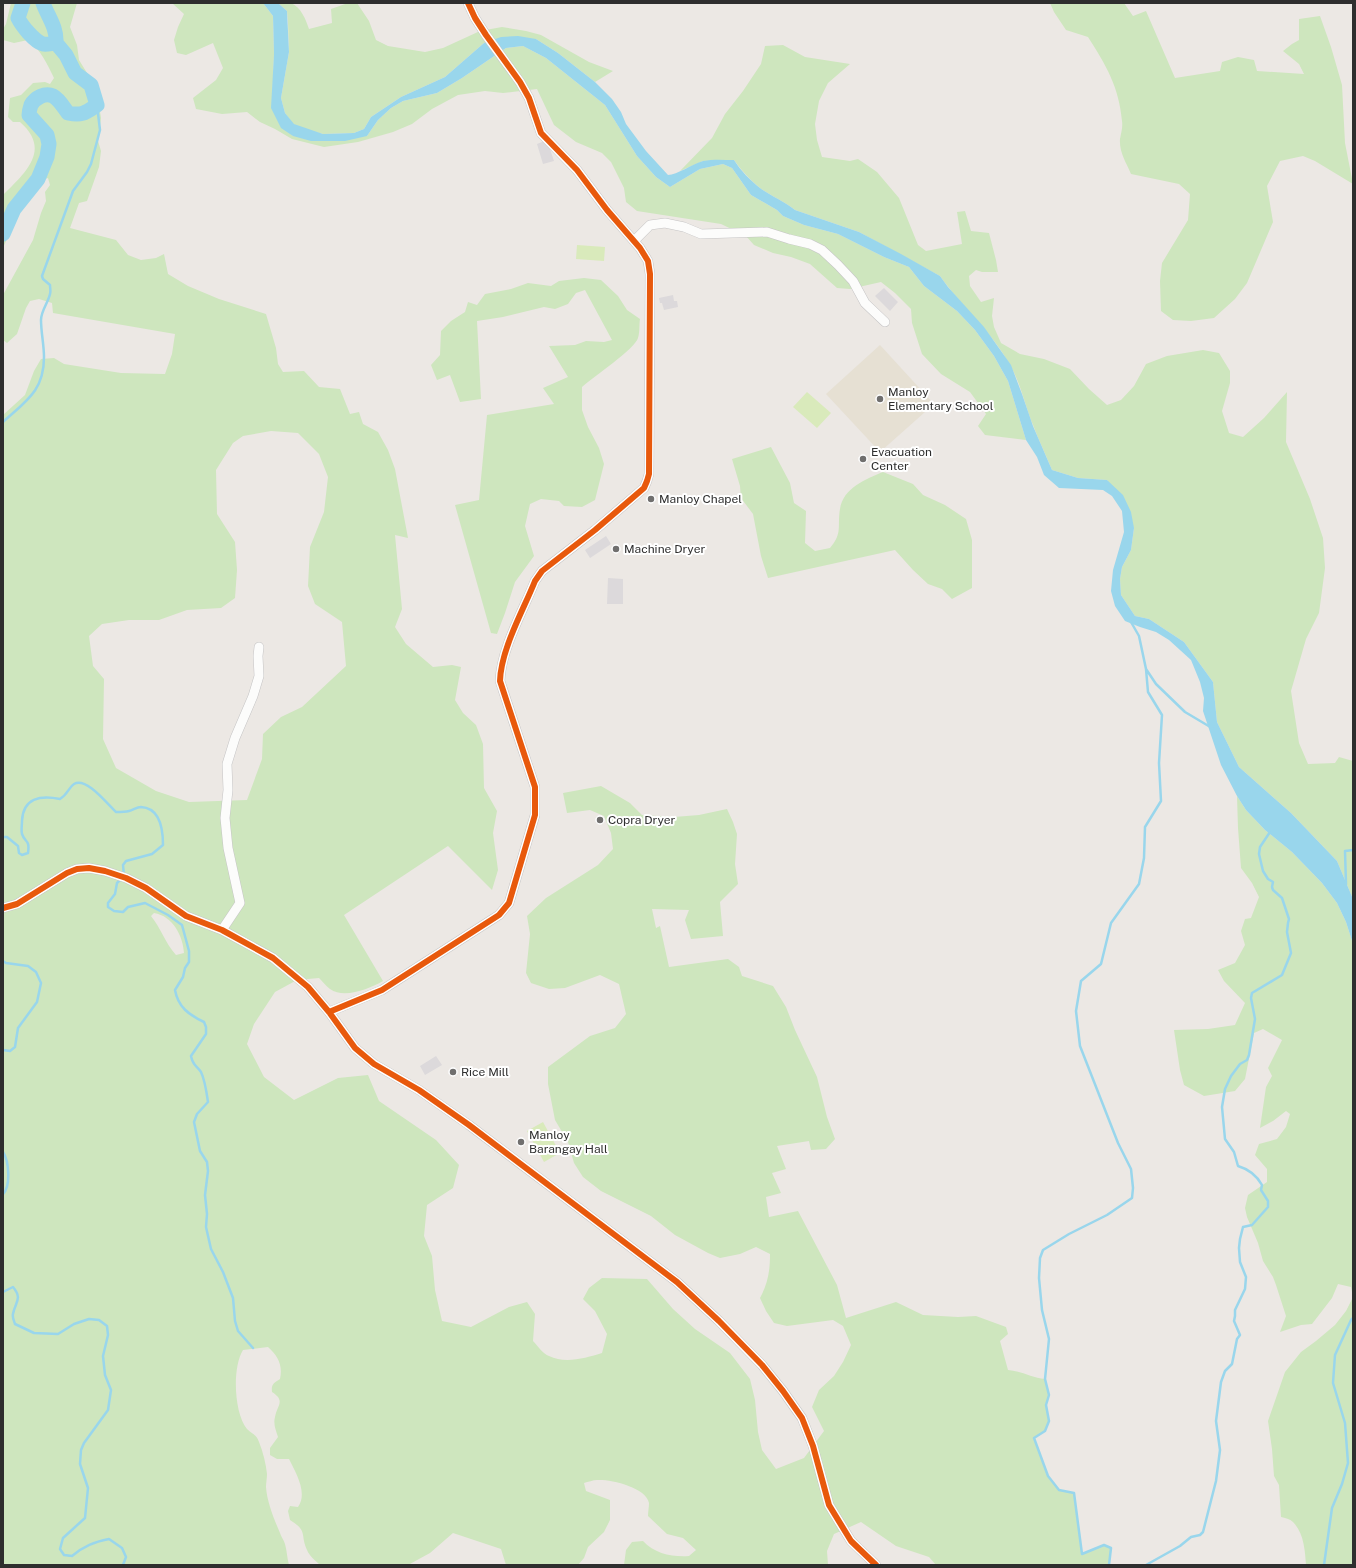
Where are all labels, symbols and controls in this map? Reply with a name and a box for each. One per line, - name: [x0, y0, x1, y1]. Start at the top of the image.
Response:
- place label: Manloy Elementary School: [888, 385, 994, 413]
- marker: Manloy Elementary School: [875, 394, 885, 404]
- place label: Evacuation Center: [871, 445, 932, 473]
- marker: Evacuation Center: [858, 454, 868, 464]
- place label: Manloy Chapel: [659, 492, 742, 506]
- marker: Manloy Chapel: [646, 494, 656, 504]
- place label: Machine Dryer: [624, 542, 705, 556]
- marker: Machine Dryer: [611, 544, 621, 554]
- place label: Copra Dryer: [608, 813, 675, 827]
- marker: Copra Dryer: [595, 815, 605, 825]
- place label: Rice Mill: [461, 1065, 509, 1079]
- marker: Rice Mill: [448, 1067, 458, 1077]
- place label: Manloy Barangay Hall: [529, 1128, 608, 1156]
- marker: Manloy Barangay Hall: [516, 1137, 526, 1147]

